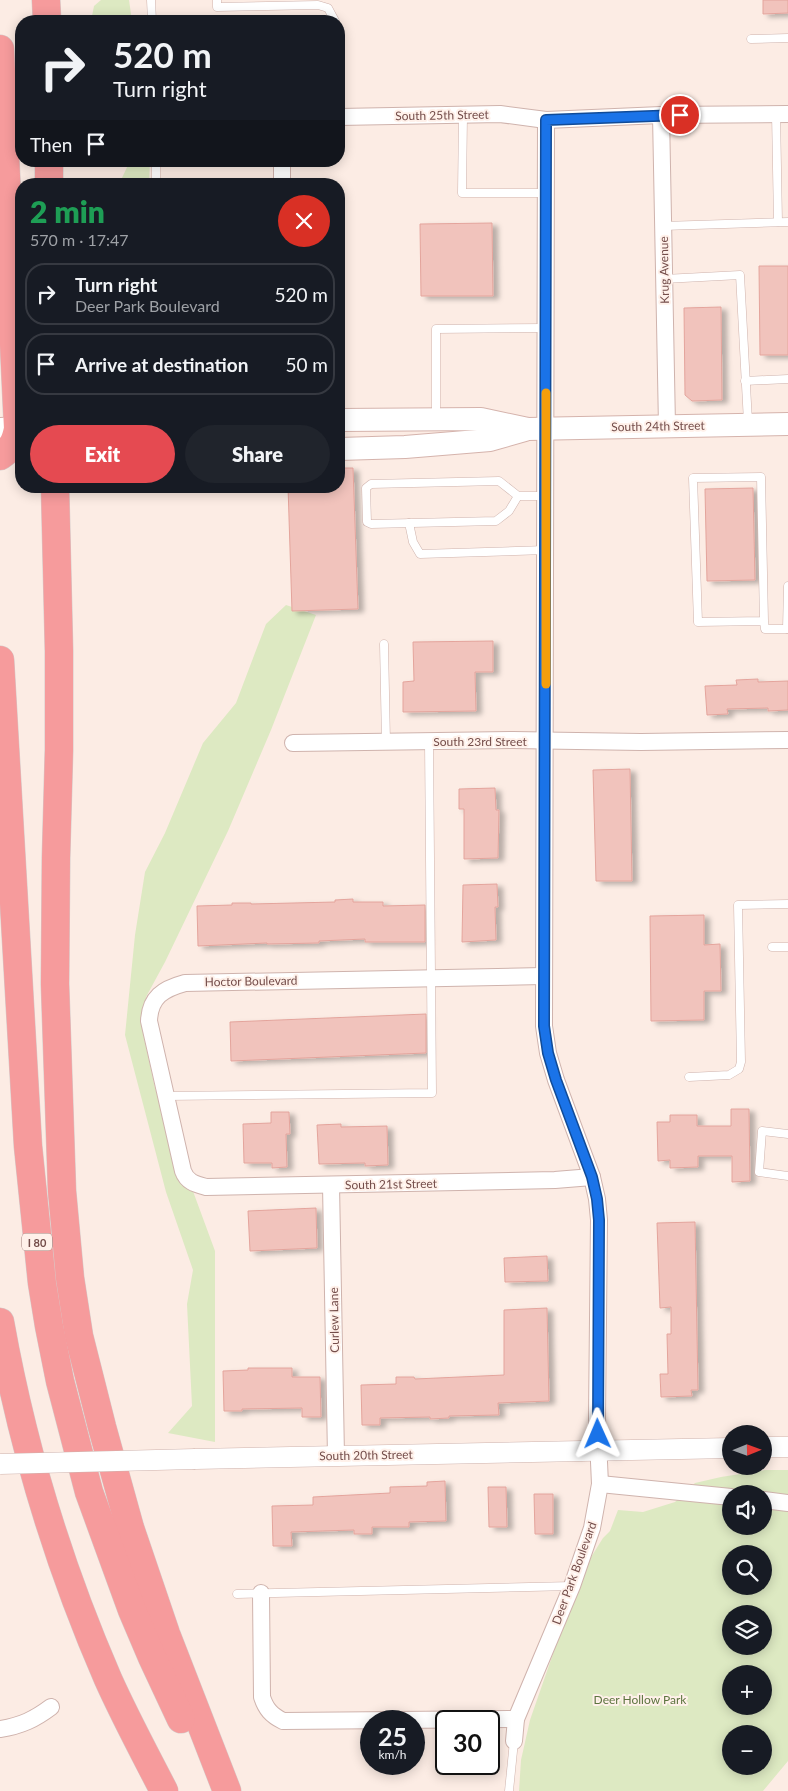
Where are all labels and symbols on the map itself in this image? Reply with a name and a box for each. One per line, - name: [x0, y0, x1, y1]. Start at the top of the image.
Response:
- pin: [659, 94, 701, 136]
- street label: South 25th Street: [395, 107, 490, 123]
- street label: Krug Avenue: [656, 236, 672, 304]
- street label: South 24th Street: [611, 418, 706, 434]
- street label: South 23rd Street: [433, 734, 527, 749]
- street label: Hoctor Boulevard: [204, 973, 298, 989]
- street label: South 21st Street: [345, 1176, 438, 1192]
- road number: I 80: [22, 1234, 52, 1250]
- street label: Curlew Lane: [326, 1287, 342, 1353]
- position arrow: [571, 1407, 623, 1459]
- north arrow: [722, 1425, 772, 1475]
- street label: South 20th Street: [319, 1447, 414, 1463]
- street label: Deer Park Boulevard: [548, 1519, 600, 1627]
- park label: Deer Hollow Park: [594, 1692, 687, 1707]
- speed limit sign: 30: [435, 1710, 500, 1775]

